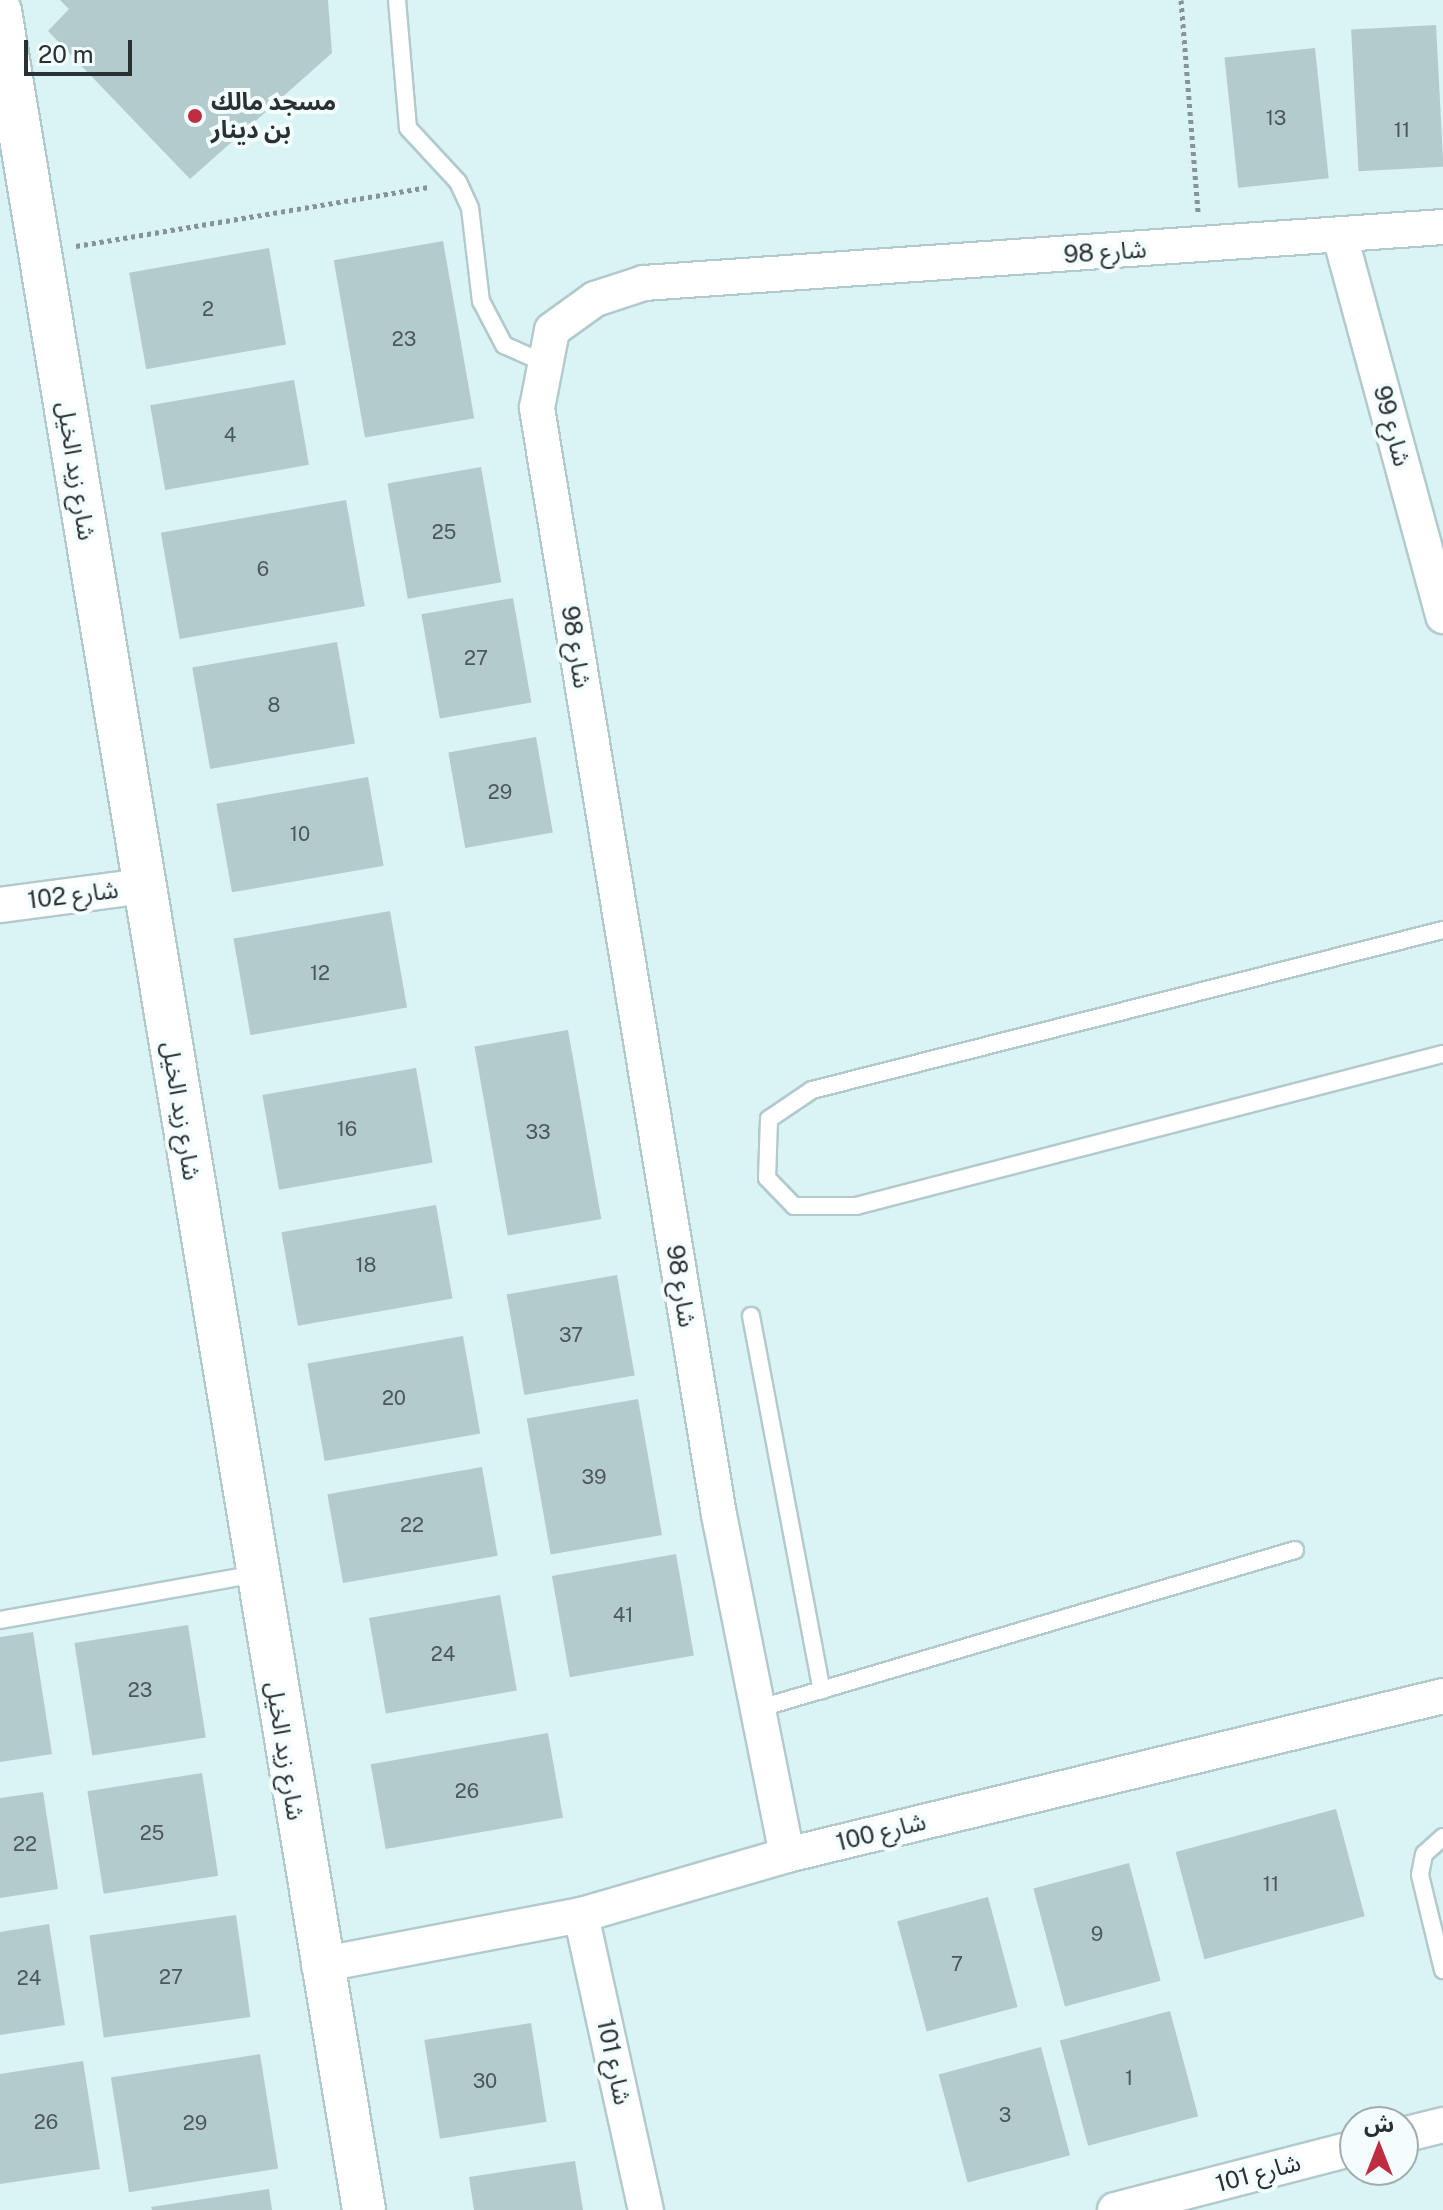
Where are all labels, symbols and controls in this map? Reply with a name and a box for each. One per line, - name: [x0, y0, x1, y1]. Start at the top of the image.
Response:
- scale bar: [28, 24, 136, 74]
- text: 20 m: [38, 40, 94, 68]
- place label: مسجد مالك بن دينار: [211, 88, 336, 144]
- house number: 13: [1266, 106, 1286, 130]
- marker: مسجد مالك بن دينار: [186, 107, 204, 125]
- house number: 11: [1394, 118, 1410, 142]
- street label: شارع 98: [1063, 235, 1147, 269]
- house number: 2: [202, 297, 214, 321]
- house number: 23: [392, 327, 416, 351]
- street label: شارع 99: [1367, 382, 1417, 470]
- street label: شارع زيد الخيل: [51, 400, 101, 542]
- house number: 4: [224, 423, 236, 447]
- house number: 25: [432, 520, 456, 544]
- house number: 6: [257, 557, 269, 581]
- street label: شارع 98: [555, 604, 597, 690]
- house number: 27: [464, 646, 488, 670]
- house number: 8: [268, 693, 280, 717]
- house number: 29: [488, 780, 512, 804]
- house number: 10: [290, 822, 310, 846]
- street label: شارع 102: [26, 875, 120, 915]
- house number: 12: [310, 961, 330, 985]
- street label: شارع زيد الخيل: [156, 1040, 206, 1182]
- house number: 16: [337, 1117, 357, 1141]
- house number: 33: [525, 1120, 551, 1144]
- street label: شارع 98: [660, 1243, 702, 1329]
- house number: 18: [355, 1253, 377, 1277]
- house number: 37: [559, 1323, 583, 1347]
- house number: 20: [382, 1386, 406, 1410]
- house number: 39: [582, 1465, 606, 1489]
- house number: 22: [400, 1513, 424, 1537]
- house number: 41: [613, 1603, 633, 1627]
- house number: 24: [431, 1642, 455, 1666]
- house number: 23: [128, 1678, 152, 1702]
- street label: شارع زيد الخيل: [260, 1680, 310, 1822]
- house number: 26: [455, 1779, 479, 1803]
- street label: شارع 100: [833, 1807, 929, 1857]
- house number: 25: [140, 1821, 164, 1845]
- house number: 22: [13, 1832, 37, 1856]
- house number: 11: [1263, 1872, 1279, 1896]
- house number: 9: [1091, 1922, 1103, 1946]
- house number: 7: [951, 1952, 963, 1976]
- house number: 27: [159, 1965, 183, 1989]
- house number: 24: [17, 1966, 41, 1990]
- street label: شارع 101: [591, 2017, 637, 2107]
- house number: 1: [1125, 2066, 1133, 2090]
- house number: 30: [473, 2069, 497, 2093]
- house number: 3: [999, 2103, 1011, 2127]
- north arrow: [1339, 2106, 1419, 2186]
- house number: 26: [34, 2110, 58, 2134]
- house number: 29: [183, 2111, 207, 2135]
- text: ش: [1364, 2111, 1394, 2137]
- street label: شارع 101: [1212, 2148, 1304, 2198]

